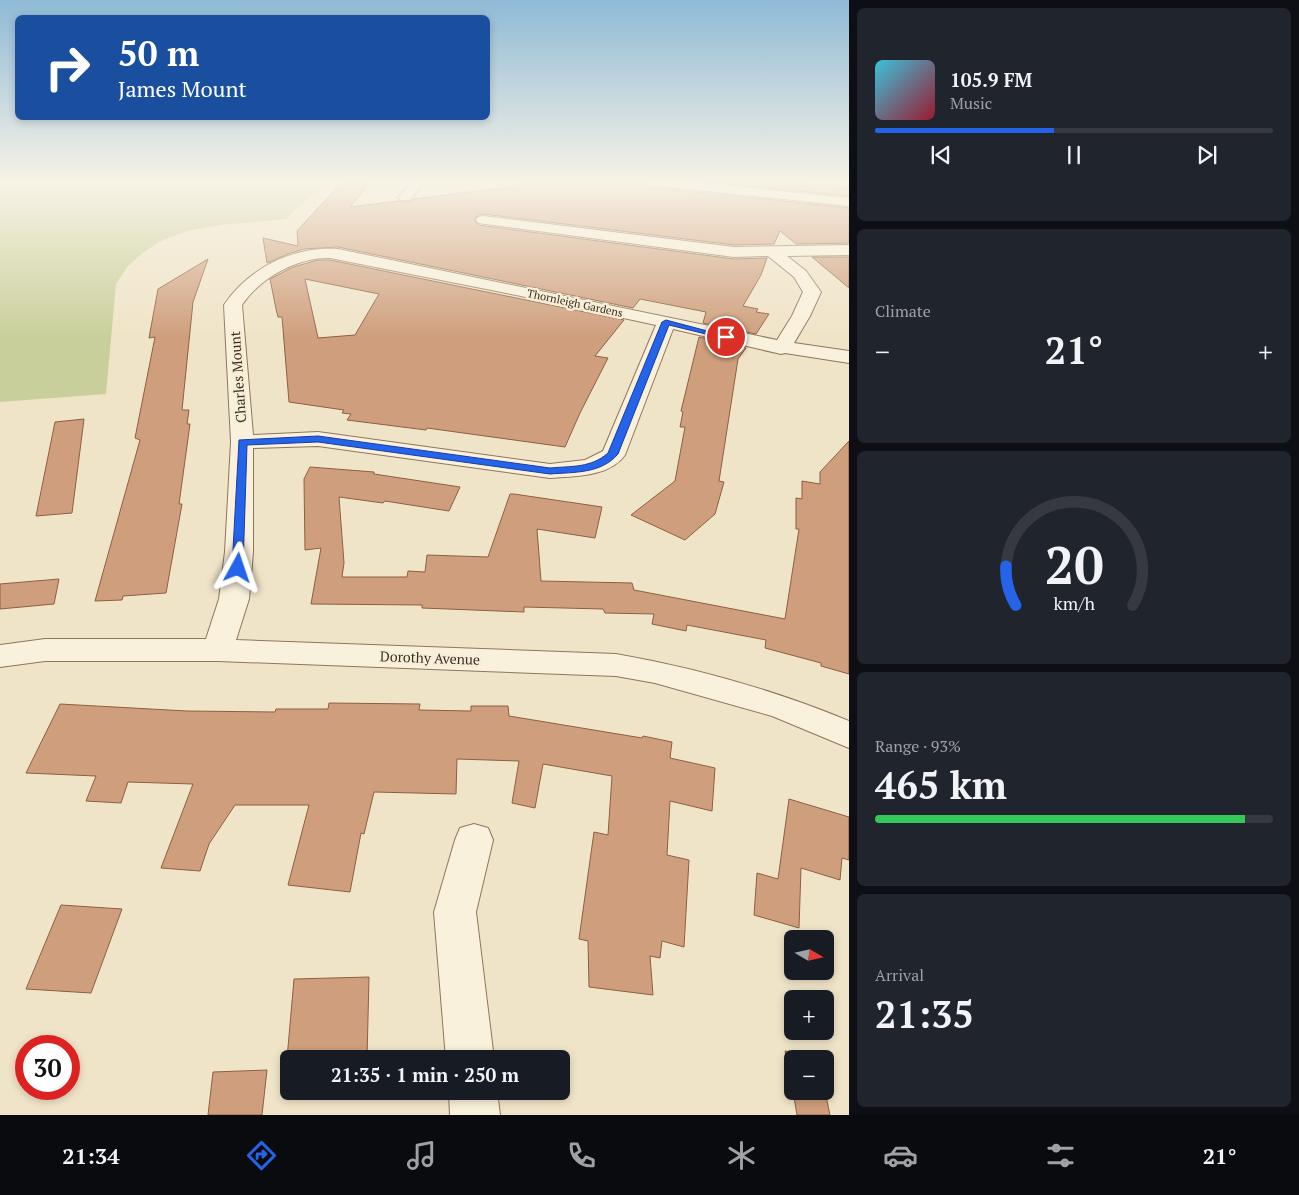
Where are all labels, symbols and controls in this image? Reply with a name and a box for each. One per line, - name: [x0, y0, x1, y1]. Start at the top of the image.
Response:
- text: 50 m: [118, 30, 199, 76]
- icon: right: [35, 35, 100, 100]
- text: 105.9 FM: [950, 67, 1032, 92]
- text: James Mount: [118, 74, 247, 103]
- text: Music: [950, 92, 992, 114]
- icon: previous: [927, 141, 955, 169]
- icon: pause: [1060, 141, 1088, 169]
- icon: next: [1193, 141, 1221, 169]
- street label: Thornleigh Gardens: [526, 286, 624, 320]
- text: Climate: [875, 300, 931, 322]
- pin: [705, 316, 747, 358]
- icon: arrive: [712, 323, 740, 351]
- text: 21°: [1045, 325, 1103, 375]
- street label: Charles Mount: [225, 330, 250, 423]
- text: −: [875, 333, 890, 370]
- text: +: [1258, 333, 1273, 370]
- text: 20: [1045, 530, 1103, 599]
- position arrow: [211, 541, 263, 593]
- text: km/h: [1053, 591, 1095, 615]
- street label: Dorothy Avenue: [380, 646, 480, 669]
- text: Range · 93%: [875, 735, 961, 757]
- text: 465 km: [875, 760, 1007, 810]
- north arrow: [784, 930, 834, 980]
- map controls: [784, 930, 834, 1100]
- text: Arrival: [875, 964, 924, 986]
- text: 21:35: [875, 989, 974, 1039]
- button: +: [784, 990, 834, 1040]
- speed limit sign: 30: [15, 1035, 80, 1100]
- button: −: [784, 1050, 834, 1100]
- text: 21:35 · 1 min · 250 m: [331, 1062, 519, 1087]
- icon: directions: [244, 1138, 279, 1173]
- icon: music: [404, 1138, 439, 1173]
- icon: phone: [564, 1138, 599, 1173]
- icon: climate: [724, 1138, 759, 1173]
- icon: car: [883, 1138, 918, 1173]
- icon: filters: [1043, 1138, 1078, 1173]
- text: 21:34: [62, 1141, 120, 1170]
- text: 21°: [1203, 1141, 1237, 1170]

